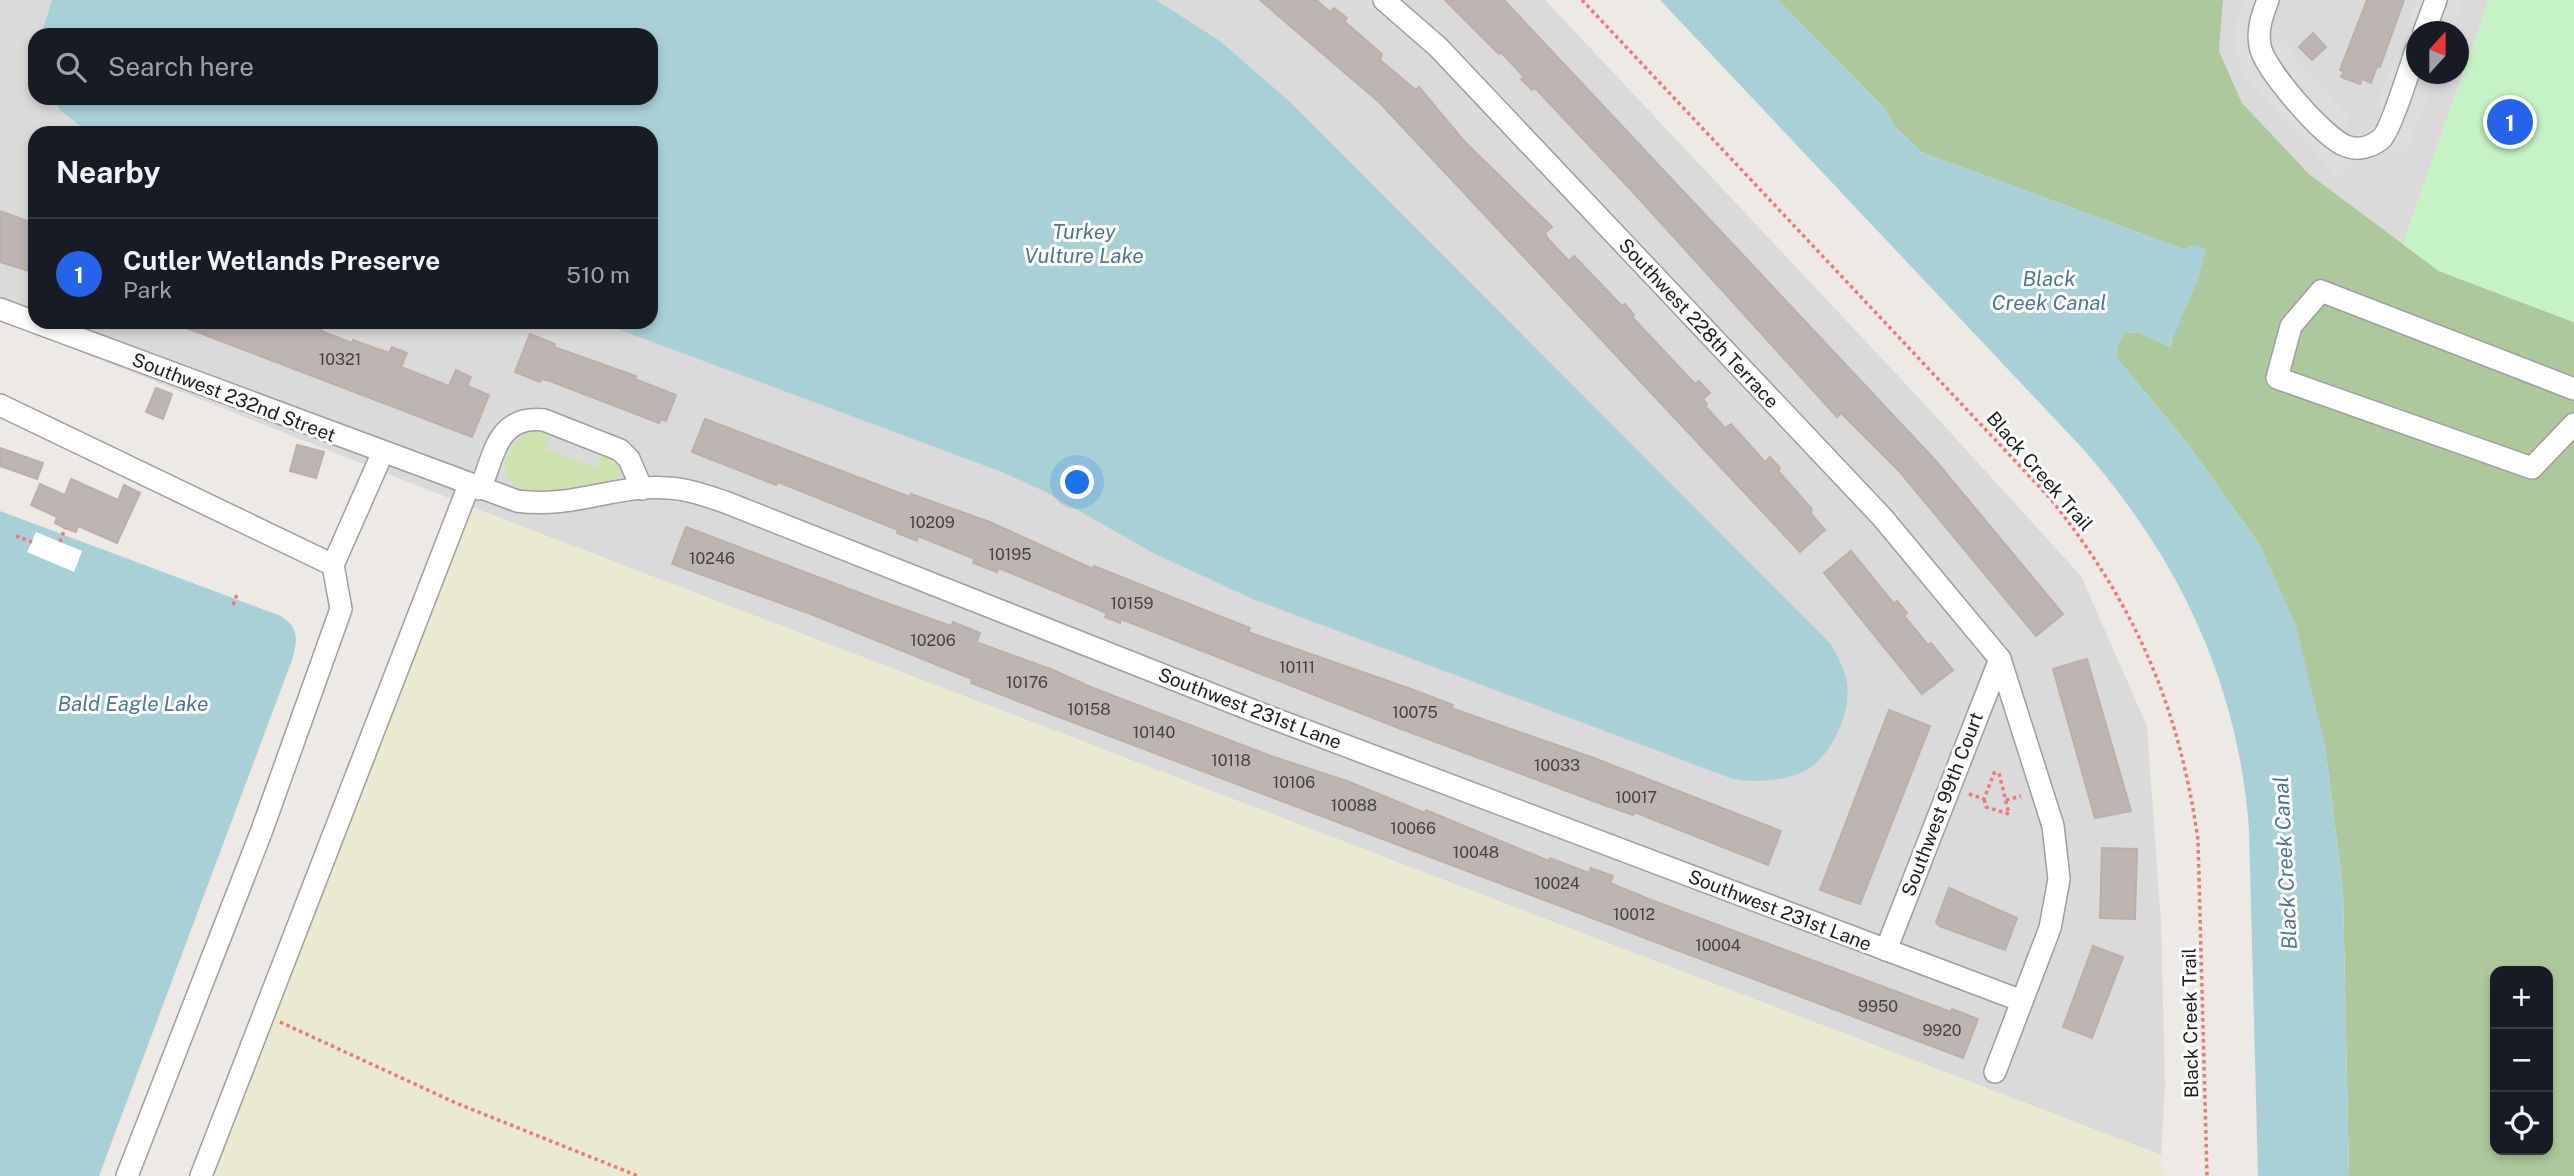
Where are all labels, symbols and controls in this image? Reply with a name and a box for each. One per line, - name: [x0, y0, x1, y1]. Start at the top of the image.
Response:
- north arrow: [2406, 21, 2469, 84]
- search box: [28, 28, 658, 105]
- icon: search: [52, 48, 90, 86]
- text: Search here: [108, 51, 254, 82]
- pin: 1: [2487, 96, 2533, 148]
- text: Nearby: [56, 154, 160, 190]
- water label: Turkey Vulture Lake: [1024, 219, 1144, 268]
- street label: Southwest 228th Terrace: [1615, 234, 1783, 412]
- text: Cutler Wetlands Preserve: [123, 245, 440, 276]
- text: 1: [74, 261, 84, 288]
- text: 510 m: [566, 261, 630, 288]
- water label: Black Creek Canal: [1991, 266, 2107, 315]
- text: Park: [123, 276, 172, 303]
- street label: Southwest 232nd Street: [129, 348, 339, 446]
- house number: 10321: [319, 350, 361, 369]
- street label: Black Creek Trail: [1982, 407, 2098, 535]
- your location: [1060, 465, 1094, 499]
- house number: 10209: [909, 513, 955, 532]
- house number: 10195: [988, 545, 1032, 564]
- house number: 10246: [689, 549, 735, 568]
- house number: 10159: [1110, 594, 1154, 613]
- house number: 10206: [910, 631, 956, 650]
- house number: 10111: [1279, 658, 1315, 677]
- street label: Southwest 231st Lane: [1155, 663, 1345, 753]
- house number: 10176: [1006, 673, 1048, 692]
- water label: Bald Eagle Lake: [58, 691, 208, 716]
- house number: 10158: [1067, 700, 1111, 719]
- house number: 10075: [1392, 703, 1438, 722]
- street label: Southwest 99th Court: [1897, 709, 1987, 899]
- house number: 10140: [1133, 723, 1176, 742]
- house number: 10118: [1211, 751, 1251, 770]
- house number: 10033: [1534, 756, 1580, 775]
- house number: 10106: [1273, 773, 1315, 792]
- water label: Black Creek Canal: [2268, 776, 2302, 950]
- house number: 10017: [1615, 788, 1657, 807]
- house number: 10088: [1331, 796, 1377, 815]
- house number: 10066: [1390, 819, 1436, 838]
- house number: 10048: [1453, 843, 1499, 862]
- street label: Southwest 231st Lane: [1685, 865, 1875, 955]
- house number: 10024: [1534, 874, 1580, 893]
- house number: 10012: [1613, 905, 1655, 924]
- house number: 10004: [1695, 936, 1741, 955]
- street label: Black Creek Trail: [2178, 948, 2202, 1098]
- map controls: [2490, 966, 2553, 1155]
- button: +: [2490, 966, 2553, 1029]
- house number: 9950: [1858, 997, 1898, 1016]
- house number: 9920: [1922, 1021, 1962, 1040]
- button: −: [2490, 1029, 2553, 1092]
- button: locate: [2490, 1092, 2553, 1155]

